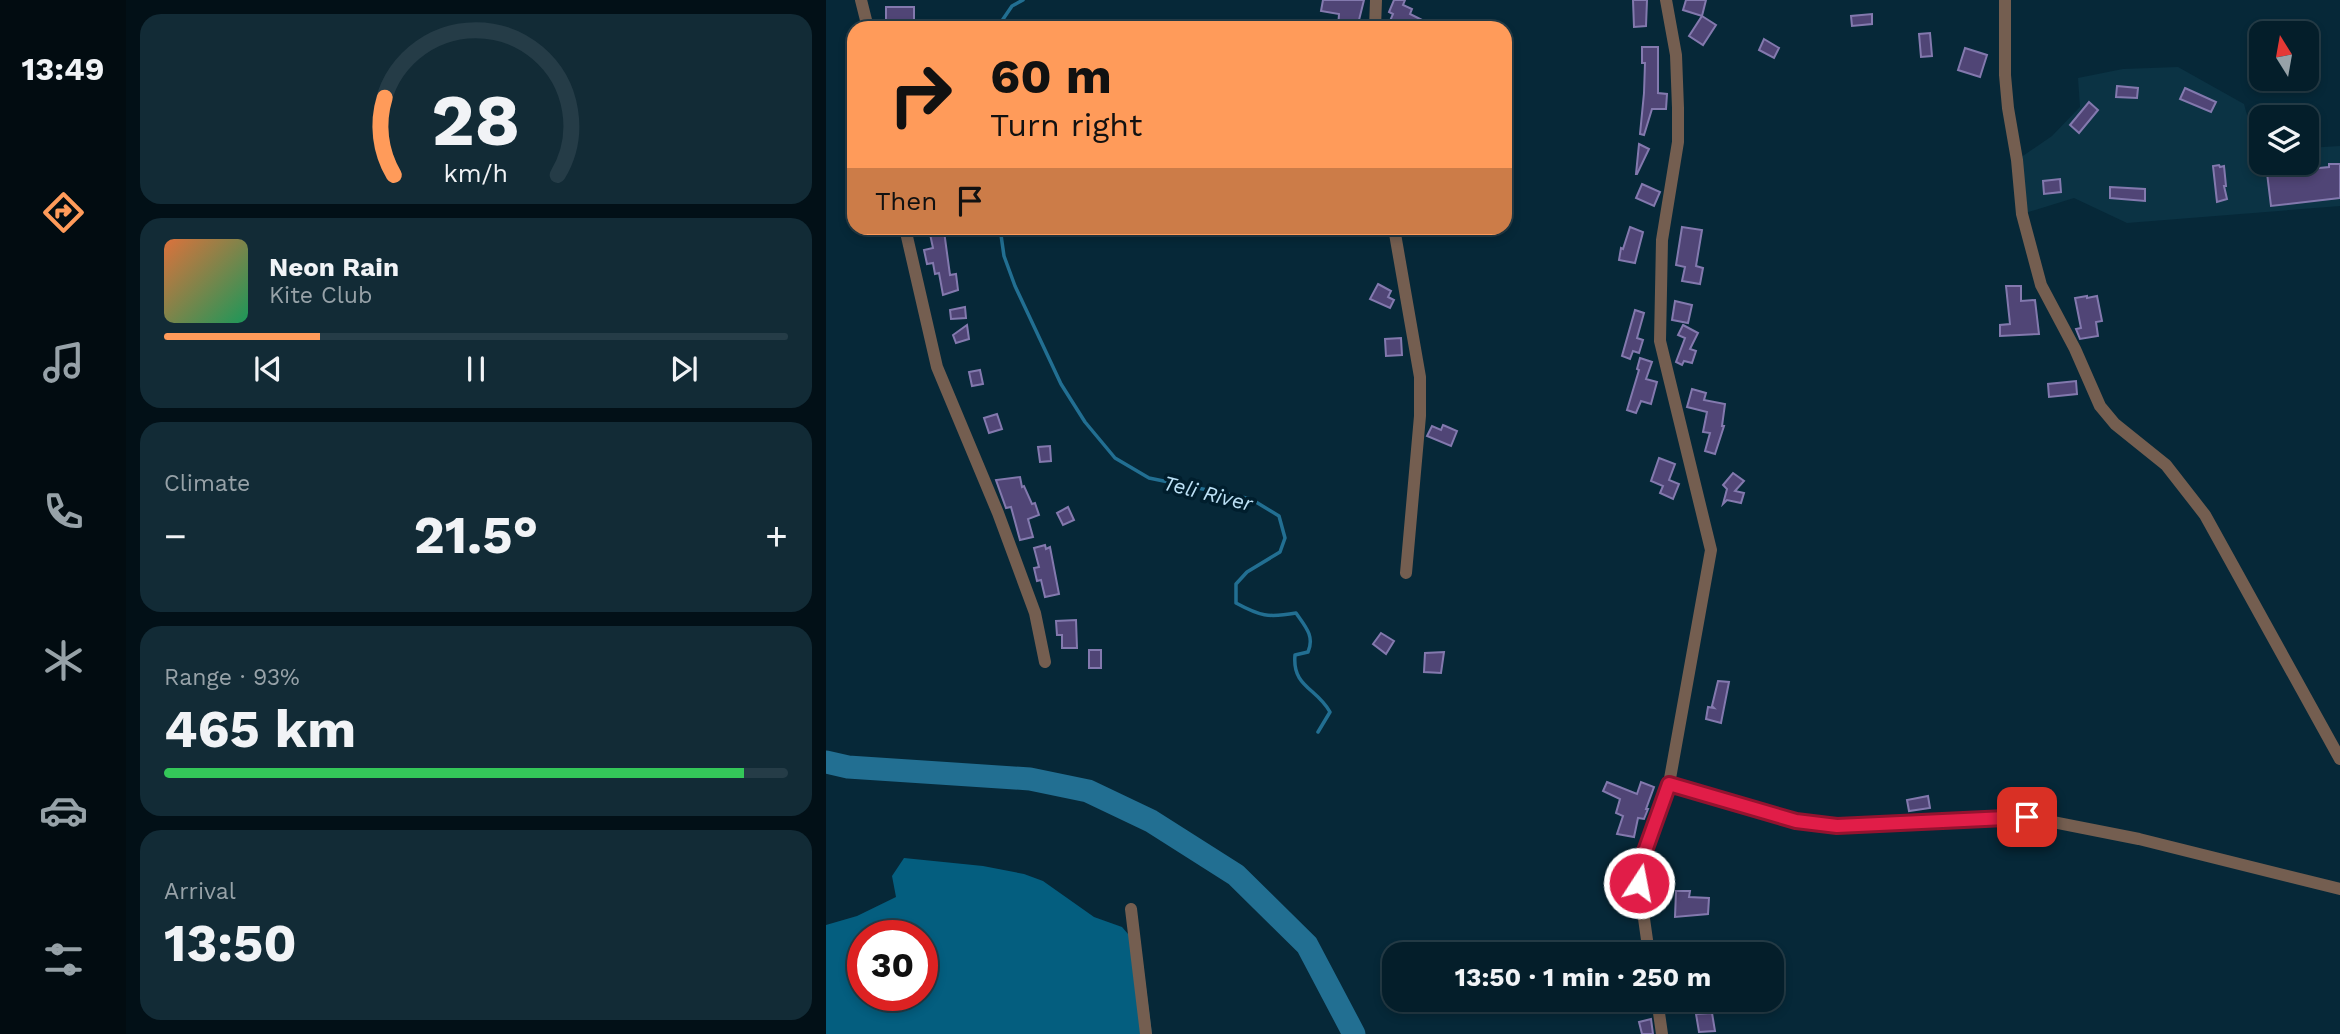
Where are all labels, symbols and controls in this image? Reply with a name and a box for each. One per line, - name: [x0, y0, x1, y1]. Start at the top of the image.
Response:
- north arrow: [2249, 21, 2319, 91]
- map controls: [2249, 21, 2319, 175]
- text: 60 m: [990, 47, 1112, 105]
- icon: right: [875, 49, 966, 140]
- text: 13:49: [22, 50, 104, 88]
- text: 28: [431, 77, 521, 163]
- button: layers: [2249, 105, 2319, 175]
- text: Turn right: [990, 106, 1142, 144]
- text: km/h: [444, 159, 508, 188]
- icon: arrive: [951, 182, 989, 220]
- text: Then: [875, 186, 937, 216]
- icon: directions: [39, 188, 88, 237]
- text: Neon Rain: [269, 252, 399, 282]
- text: Kite Club: [269, 282, 372, 309]
- icon: music: [39, 338, 88, 387]
- icon: previous: [249, 350, 287, 388]
- icon: pause: [457, 350, 495, 388]
- icon: next: [665, 350, 703, 388]
- text: Climate: [164, 470, 250, 497]
- water label: Teli River: [1161, 470, 1256, 516]
- icon: phone: [39, 487, 88, 536]
- text: 21.5°: [414, 505, 538, 566]
- text: −: [164, 514, 187, 558]
- text: +: [765, 514, 788, 558]
- icon: climate: [39, 636, 88, 685]
- text: Range · 93%: [164, 664, 300, 691]
- text: 465 km: [164, 699, 356, 760]
- icon: car: [39, 786, 88, 835]
- pin: [1997, 787, 2057, 847]
- icon: arrive: [2008, 798, 2046, 836]
- position arrow: [1602, 846, 1676, 920]
- text: Arrival: [164, 878, 236, 905]
- text: 13:50: [164, 913, 297, 974]
- speed limit sign: 30: [847, 920, 938, 1011]
- icon: filters: [39, 935, 88, 984]
- text: 13:50 · 1 min · 250 m: [1455, 962, 1711, 992]

